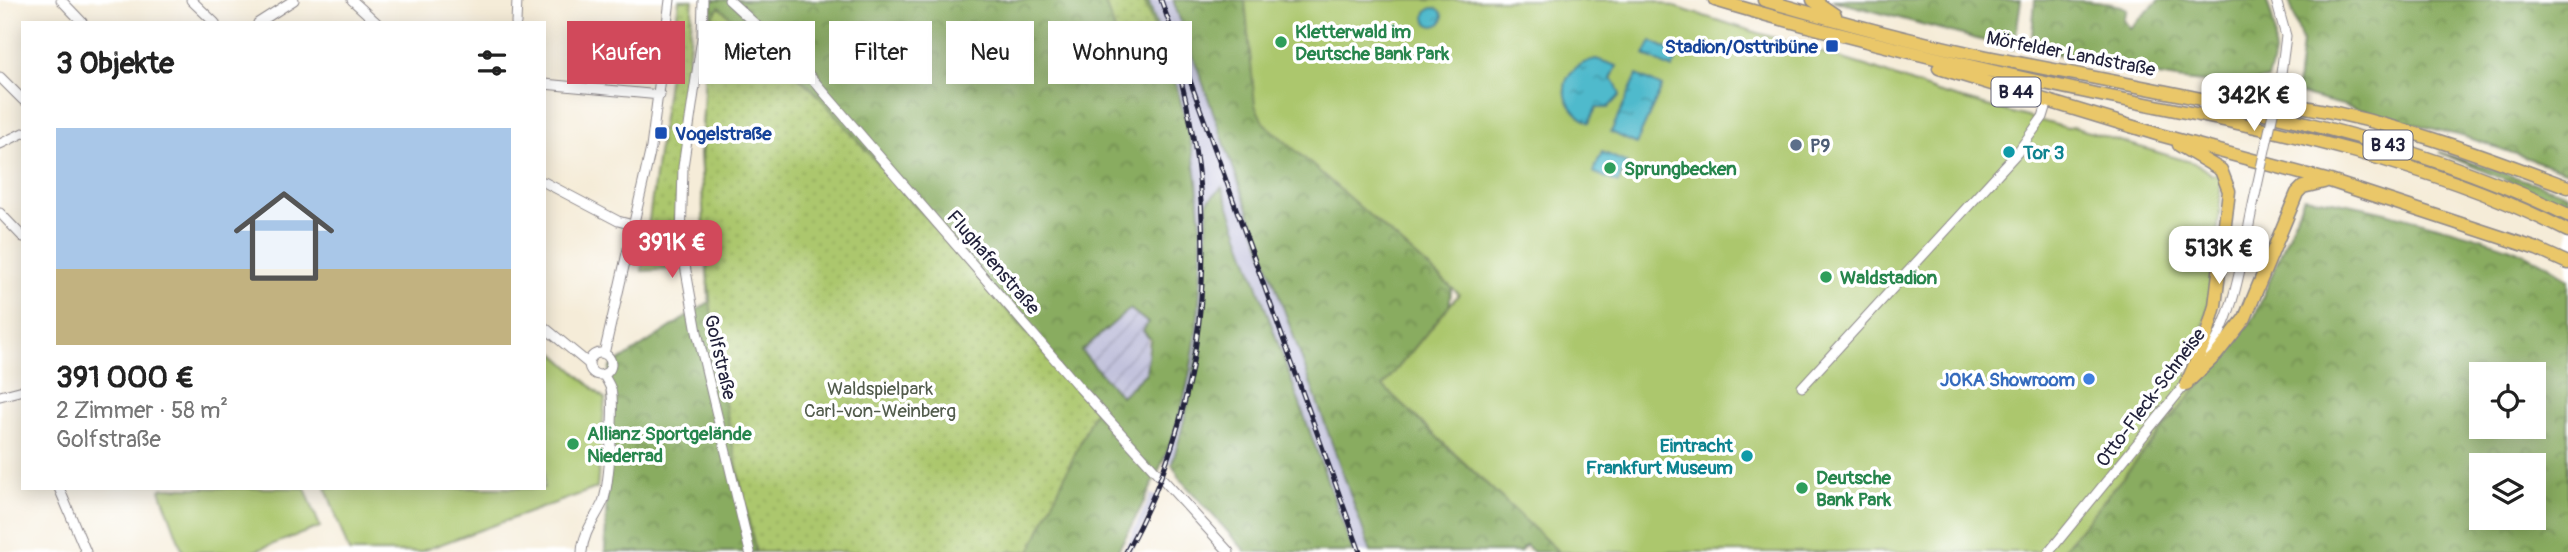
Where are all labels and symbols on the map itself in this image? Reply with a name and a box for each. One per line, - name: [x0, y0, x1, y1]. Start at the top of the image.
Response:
- place label: Kletterwald im Deutsche Bank Park: [1295, 20, 1450, 66]
- street label: Mörfelder Landstraße: [1984, 26, 2158, 82]
- marker: Kletterwald im Deutsche Bank Park: [1273, 34, 1289, 50]
- place label: Stadion/Osttribüne: [1665, 35, 1819, 59]
- marker: Stadion/Osttribüne: [1824, 38, 1840, 54]
- pin: 342K €: [2197, 74, 2311, 133]
- road number: B 44: [1992, 78, 2040, 106]
- place label: Vogelstraße: [675, 122, 772, 146]
- marker: Vogelstraße: [653, 125, 669, 141]
- road number: B 43: [2364, 130, 2412, 160]
- place label: P9: [1810, 134, 1830, 158]
- marker: P9: [1788, 137, 1804, 153]
- place label: Tor 3: [2022, 141, 2064, 165]
- marker: Tor 3: [2001, 144, 2017, 160]
- place label: Sprungbecken: [1624, 157, 1737, 181]
- marker: Sprungbecken: [1602, 160, 1618, 176]
- street label: Flughafenstraße: [941, 206, 1046, 320]
- pin: 391K €: [615, 220, 729, 280]
- pin: 513K €: [2162, 226, 2276, 286]
- place label: Waldstadion: [1840, 266, 1938, 290]
- marker: Waldstadion: [1818, 269, 1834, 285]
- street label: Golfstraße: [699, 312, 742, 403]
- street label: Otto-Fleck-Schneise: [2091, 323, 2211, 472]
- place label: JOKA Showroom: [1940, 368, 2075, 392]
- marker: JOKA Showroom: [2081, 371, 2097, 387]
- park label: Waldspielpark Carl-von-Weinberg: [804, 377, 956, 423]
- place label: Allianz Sportgelände Niederrad: [587, 422, 752, 468]
- place label: Eintracht Frankfurt Museum: [1586, 434, 1734, 480]
- marker: Allianz Sportgelände Niederrad: [565, 436, 581, 452]
- marker: Eintracht Frankfurt Museum: [1739, 448, 1755, 464]
- place label: Deutsche Bank Park: [1816, 466, 1892, 512]
- marker: Deutsche Bank Park: [1794, 480, 1810, 496]

